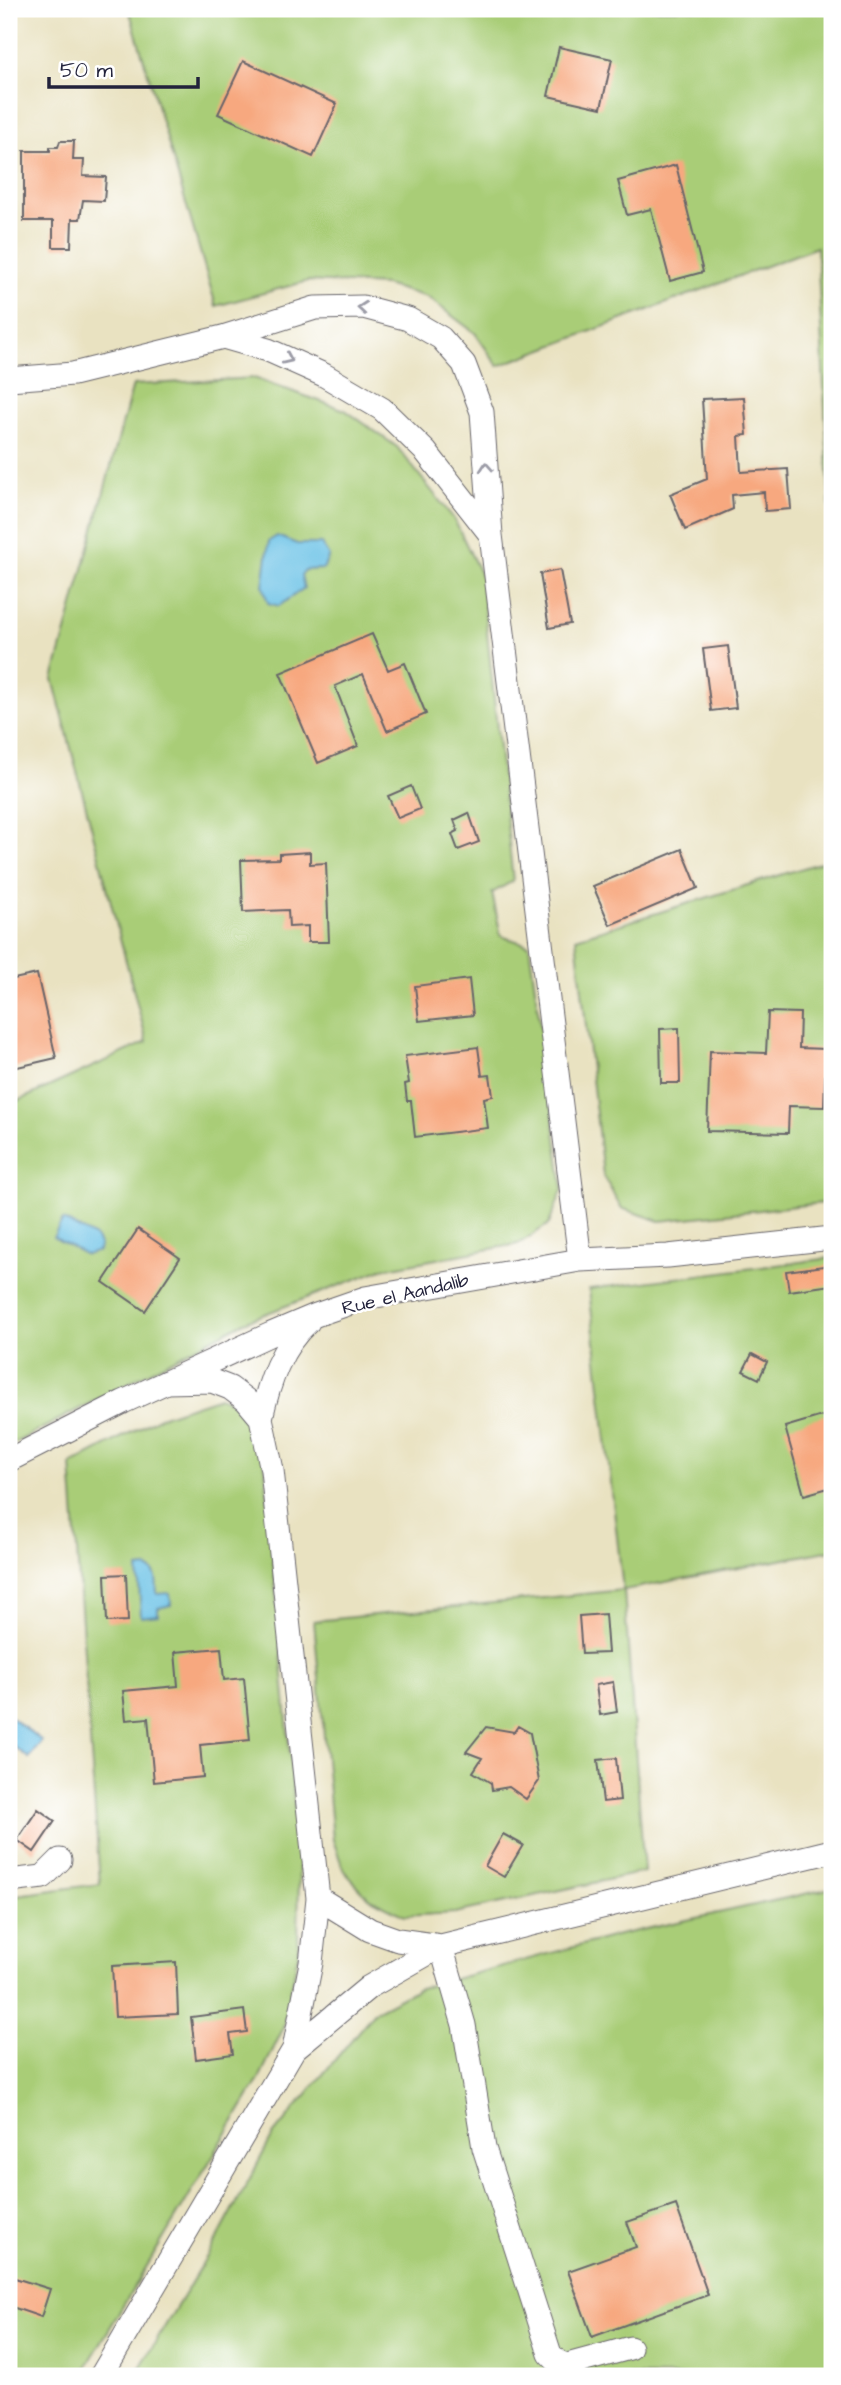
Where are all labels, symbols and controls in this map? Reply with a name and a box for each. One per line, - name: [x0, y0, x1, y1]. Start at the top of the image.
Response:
- scale bar: [49, 46, 198, 90]
- text: 50 m: [60, 56, 114, 85]
- one-way arrow: [356, 301, 367, 316]
- one-way arrow: [281, 351, 293, 365]
- one-way arrow: [479, 461, 494, 472]
- street label: Rue el Aandalib: [339, 1267, 472, 1322]

